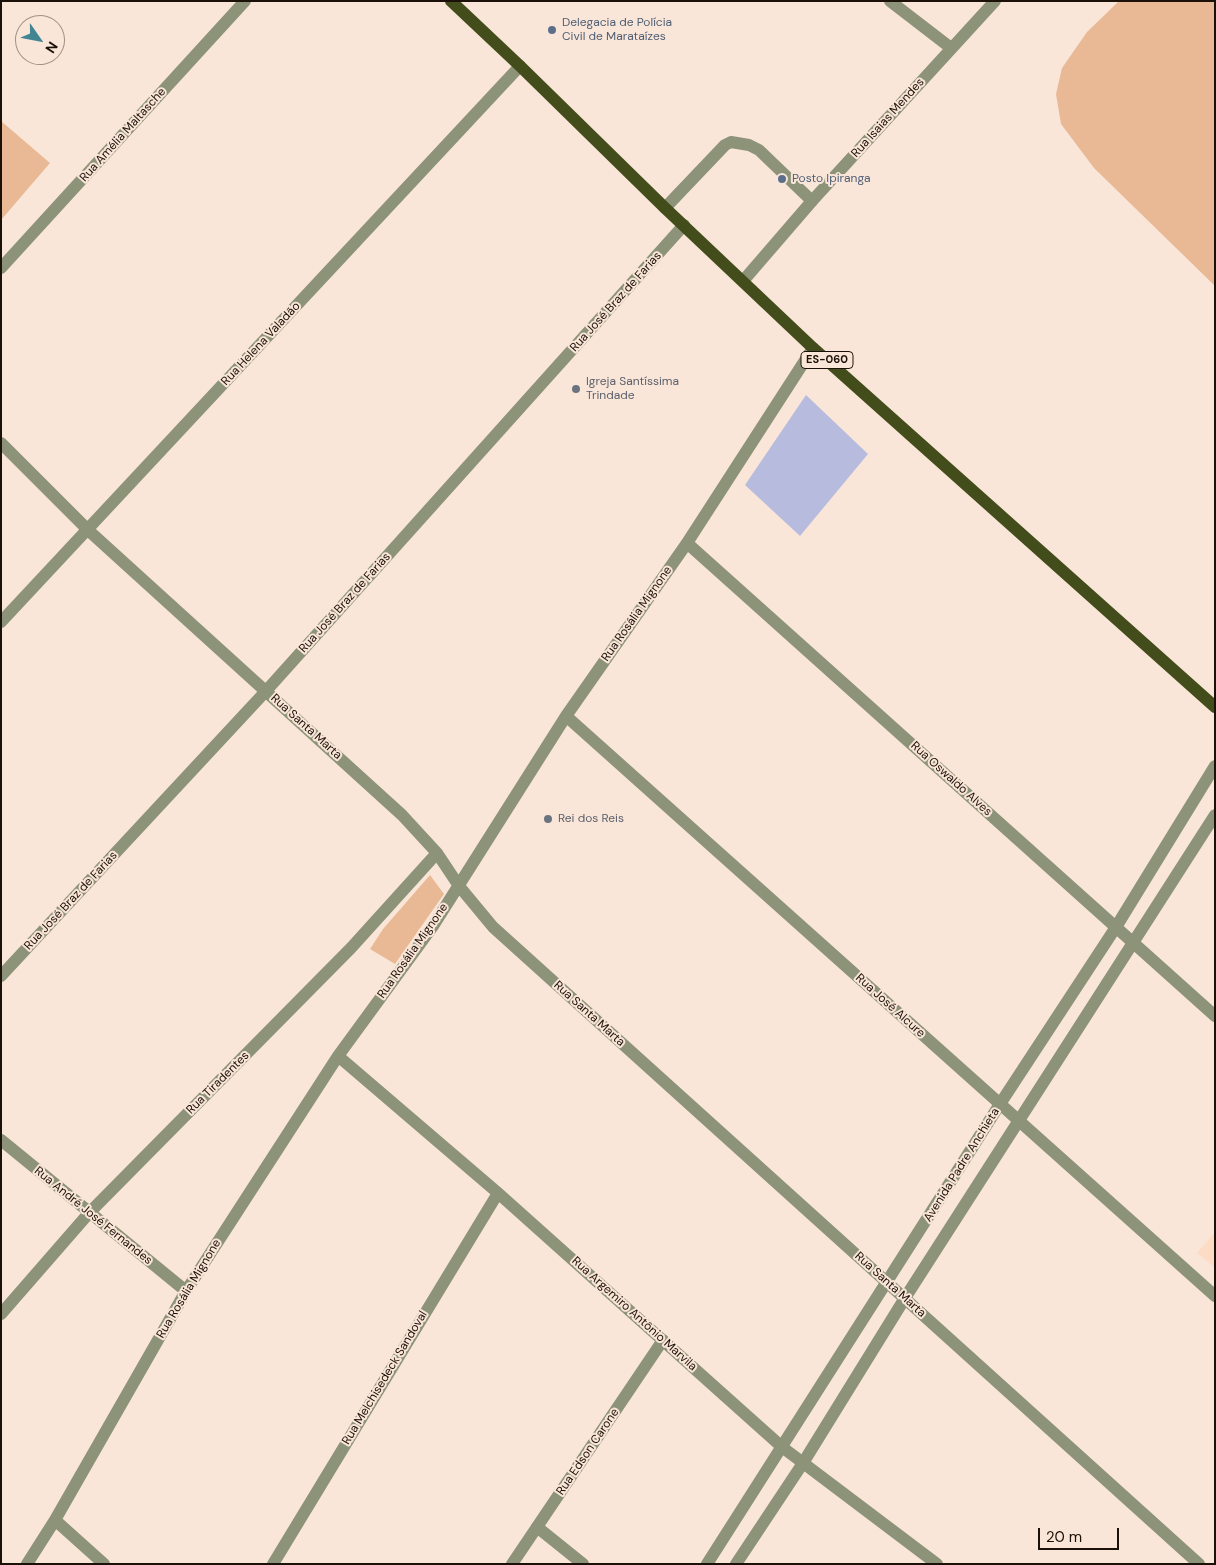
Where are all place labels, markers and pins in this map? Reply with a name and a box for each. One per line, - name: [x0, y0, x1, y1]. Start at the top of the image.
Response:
- place label: Delegacia de Polícia Civil de Marataízes: [562, 16, 672, 44]
- marker: Delegacia de Polícia Civil de Marataízes: [546, 24, 558, 36]
- place label: Posto Ipiranga: [792, 172, 871, 186]
- marker: Posto Ipiranga: [776, 173, 788, 185]
- place label: Igreja Santíssima Trindade: [586, 375, 679, 403]
- marker: Igreja Santíssima Trindade: [570, 383, 582, 395]
- place label: Rei dos Reis: [558, 812, 624, 826]
- marker: Rei dos Reis: [542, 813, 554, 825]

